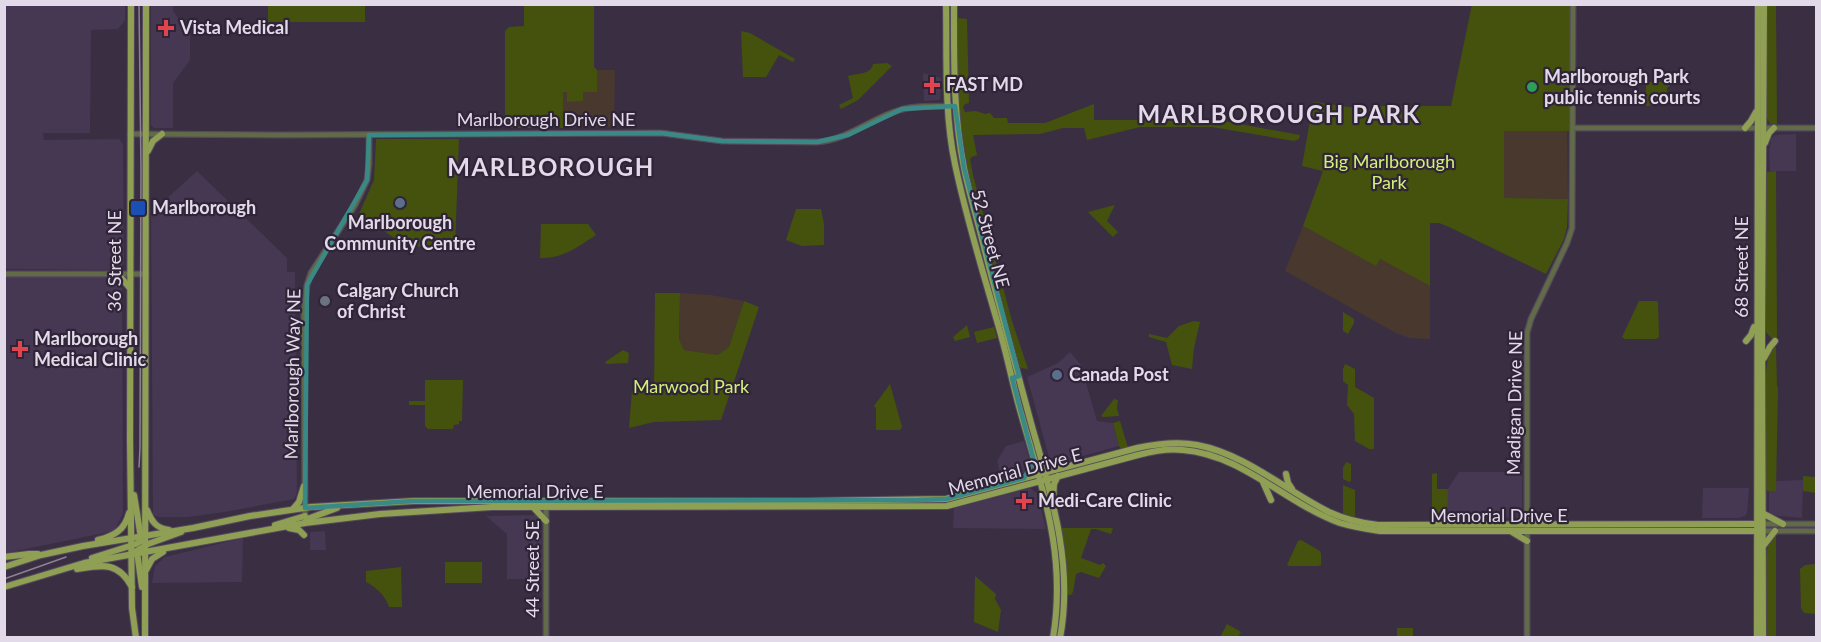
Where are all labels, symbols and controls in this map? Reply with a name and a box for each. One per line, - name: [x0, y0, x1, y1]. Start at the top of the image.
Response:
- place label: Vista Medical: [179, 16, 289, 38]
- marker: Vista Medical: [157, 19, 175, 37]
- place label: Marlborough Park public tennis courts: [1544, 65, 1701, 108]
- place label: FAST MD: [946, 73, 1023, 95]
- marker: FAST MD: [923, 76, 941, 94]
- marker: Marlborough Park public tennis courts: [1525, 80, 1539, 94]
- district label: MARLBOROUGH PARK: [1138, 99, 1420, 128]
- street label: Marlborough Drive NE: [457, 108, 635, 130]
- park label: Big Marlborough Park: [1323, 150, 1455, 193]
- district label: MARLBOROUGH: [447, 152, 655, 181]
- street label: 52 Street NE: [967, 187, 1015, 291]
- place label: Marlborough: [152, 196, 256, 218]
- marker: Marlborough Community Centre: [393, 196, 407, 210]
- marker: Marlborough: [129, 199, 147, 217]
- street label: 36 Street NE: [103, 210, 125, 312]
- place label: Marlborough Community Centre: [324, 211, 476, 254]
- street label: 68 Street NE: [1730, 216, 1752, 318]
- place label: Calgary Church of Christ: [337, 279, 459, 322]
- street label: Marlborough Way NE: [280, 288, 304, 459]
- marker: Calgary Church of Christ: [318, 294, 332, 308]
- place label: Marlborough Medical Clinic: [34, 327, 146, 370]
- street label: Madigan Drive NE: [1502, 331, 1526, 475]
- marker: Marlborough Medical Clinic: [11, 340, 29, 358]
- place label: Canada Post: [1069, 363, 1169, 385]
- marker: Canada Post: [1050, 368, 1064, 382]
- park label: Marwood Park: [633, 375, 750, 397]
- street label: Memorial Drive E: [945, 443, 1084, 499]
- street label: Memorial Drive E: [466, 480, 604, 502]
- place label: Medi-Care Clinic: [1038, 489, 1172, 511]
- marker: Medi-Care Clinic: [1015, 492, 1033, 510]
- street label: Memorial Drive E: [1430, 504, 1568, 526]
- street label: 44 Street SE: [521, 520, 543, 618]

